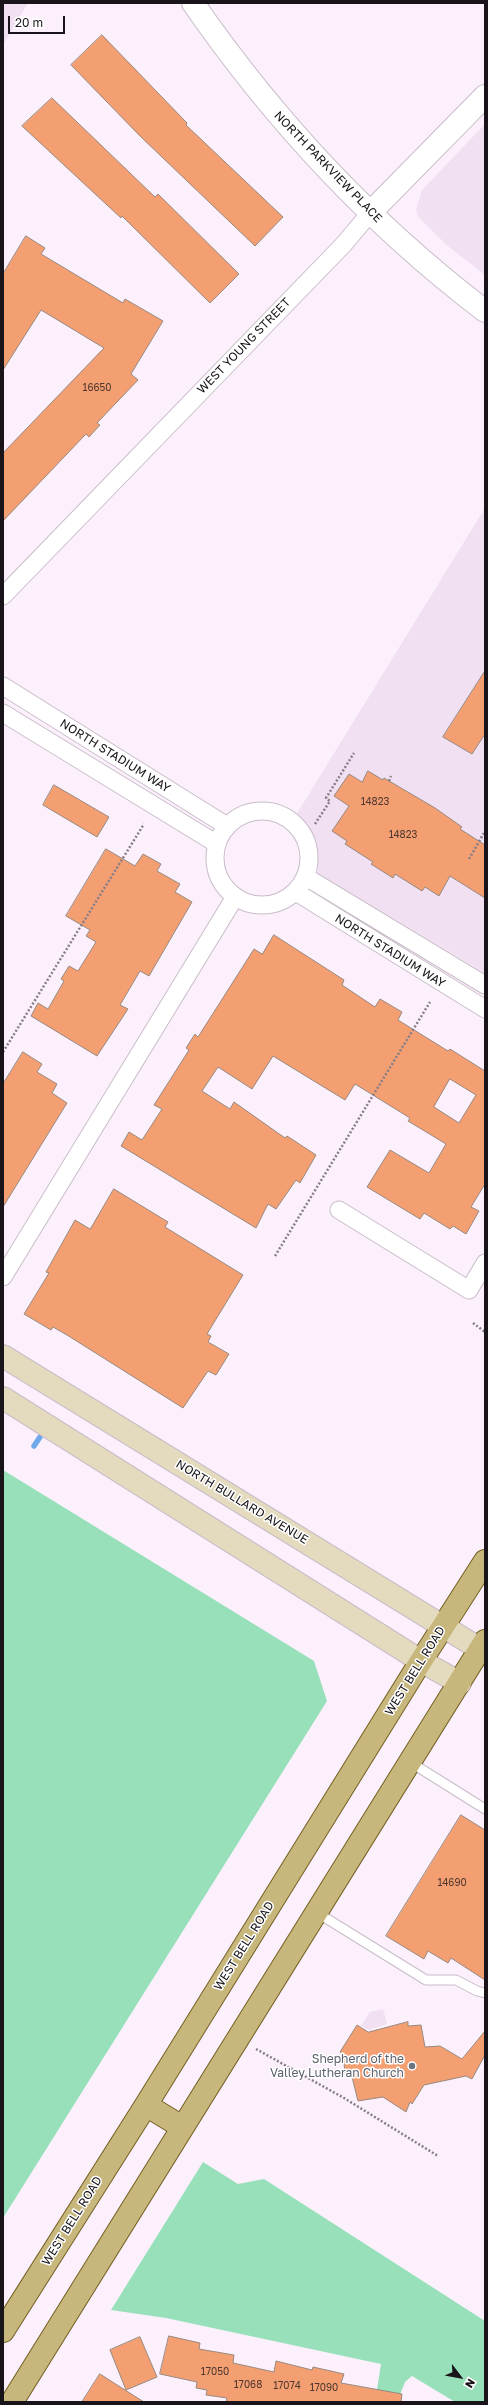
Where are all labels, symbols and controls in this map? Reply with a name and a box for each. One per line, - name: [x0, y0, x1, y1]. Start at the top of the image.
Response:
- scale bar: [10, 8, 67, 34]
- text: 20 m: [15, 15, 43, 30]
- street label: NORTH PARKVIEW PLACE: [271, 108, 385, 226]
- street label: WEST YOUNG STREET: [194, 295, 294, 397]
- house number: 16650: [83, 382, 111, 394]
- street label: NORTH STADIUM WAY: [57, 716, 173, 796]
- house number: 14823: [361, 796, 389, 808]
- house number: 14823: [389, 829, 417, 841]
- street label: NORTH STADIUM WAY: [332, 911, 448, 991]
- street label: NORTH BULLARD AVENUE: [173, 1457, 311, 1547]
- street label: WEST BELL ROAD: [382, 1624, 448, 1718]
- house number: 14690: [437, 1877, 467, 1889]
- street label: WEST BELL ROAD: [211, 1899, 277, 1993]
- place label: Shepherd of the Valley Lutheran Church: [270, 2052, 404, 2080]
- marker: Shepherd of the Valley Lutheran Church: [407, 2061, 417, 2071]
- street label: WEST BELL ROAD: [39, 2174, 105, 2268]
- north arrow: [440, 2357, 480, 2397]
- house number: 17050: [201, 2366, 229, 2378]
- text: N: [463, 2377, 478, 2391]
- house number: 17068: [234, 2379, 262, 2391]
- house number: 17074: [273, 2380, 301, 2392]
- house number: 17090: [310, 2382, 338, 2394]

